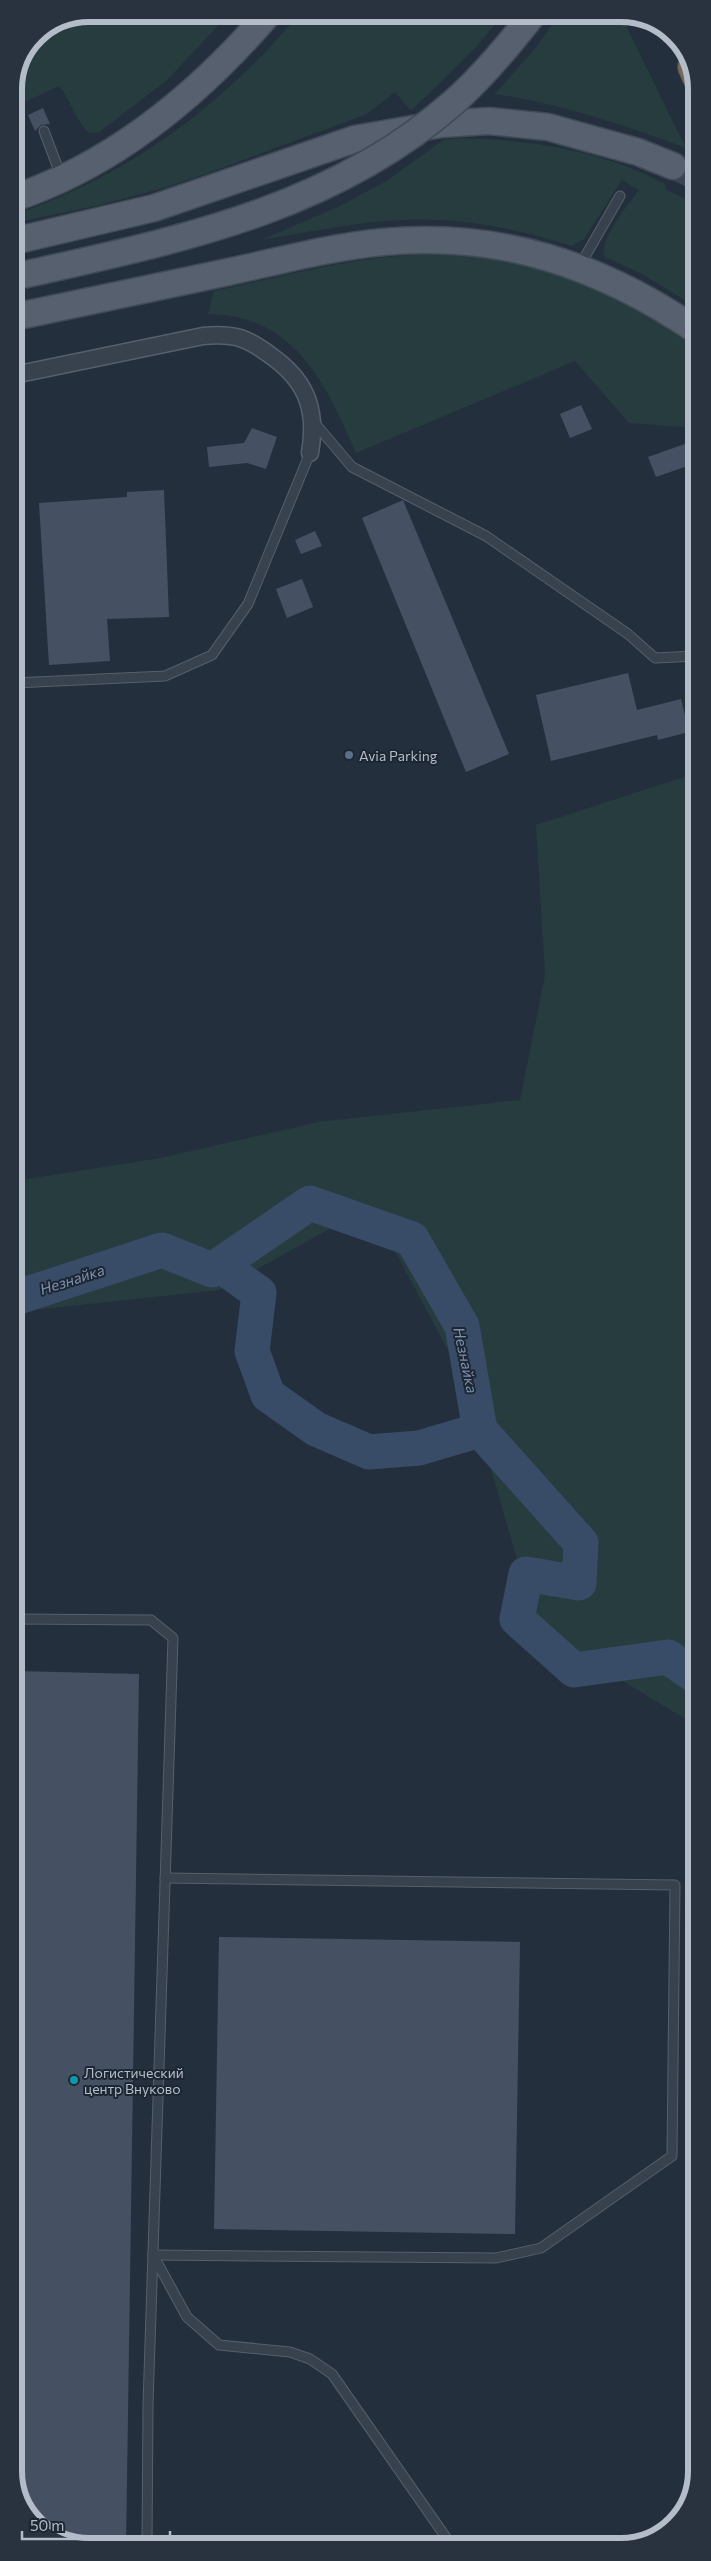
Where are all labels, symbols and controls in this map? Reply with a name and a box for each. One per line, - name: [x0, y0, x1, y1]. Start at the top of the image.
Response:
- place label: Avia Parking: [359, 747, 438, 764]
- marker: Avia Parking: [343, 749, 355, 761]
- water label: Незнайка: [37, 1260, 107, 1298]
- water label: Незнайка: [450, 1325, 482, 1395]
- place label: Логистический центр Внуково: [84, 2064, 184, 2097]
- marker: Логистический центр Внуково: [68, 2074, 80, 2086]
- scale bar: [22, 2508, 170, 2540]
- text: 50 m: [30, 2516, 64, 2534]

